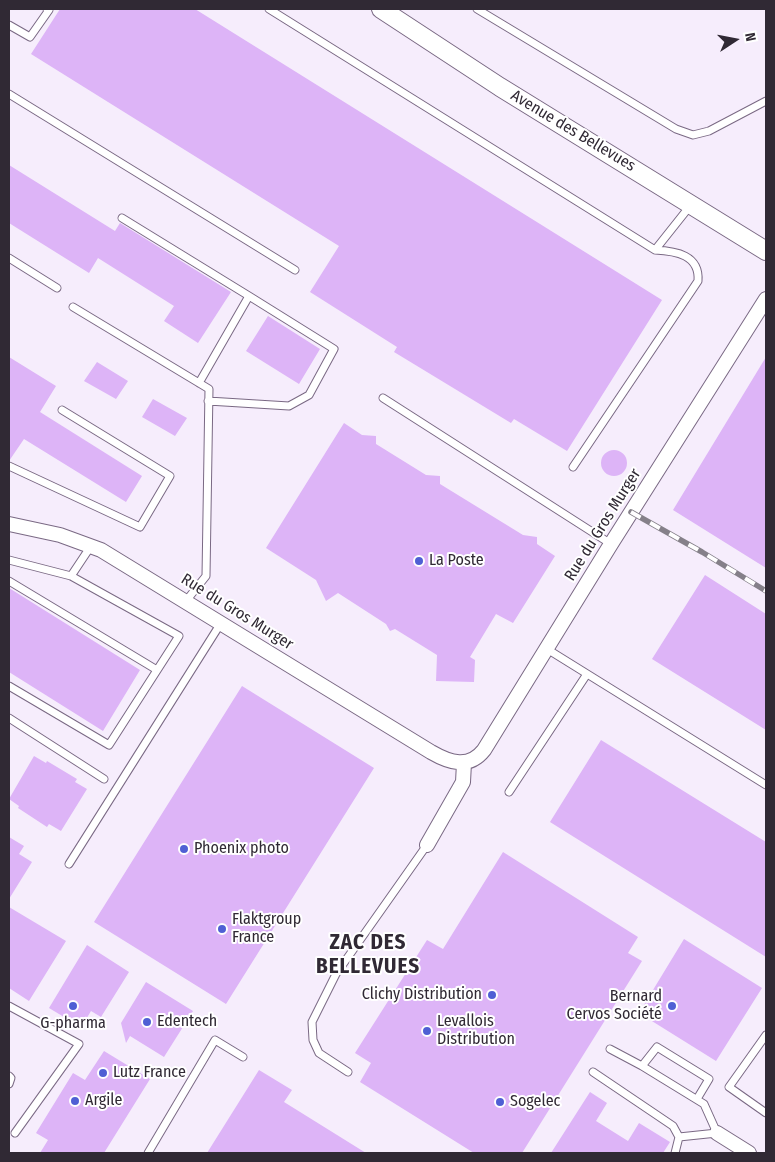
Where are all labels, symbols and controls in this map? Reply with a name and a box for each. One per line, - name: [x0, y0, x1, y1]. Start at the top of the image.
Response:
- north arrow: [710, 15, 760, 65]
- text: N: [741, 31, 759, 43]
- street label: Avenue des Bellevues: [507, 86, 639, 176]
- street label: Rue du Gros Murger: [561, 465, 645, 585]
- place label: La Poste: [429, 551, 484, 571]
- marker: La Poste: [413, 555, 425, 567]
- street label: Rue du Gros Murger: [177, 570, 297, 654]
- place label: Phoenix photo: [194, 839, 289, 859]
- marker: Phoenix photo: [178, 843, 190, 855]
- place label: Flaktgroup France: [232, 910, 301, 948]
- marker: Flaktgroup France: [216, 923, 228, 935]
- district label: ZAC DES BELLEVUES: [315, 930, 421, 980]
- place label: Clichy Distribution: [362, 985, 482, 1005]
- place label: Bernard Cervos Société: [567, 987, 662, 1025]
- marker: Clichy Distribution: [486, 989, 498, 1001]
- marker: G-pharma: [67, 1000, 79, 1012]
- marker: Bernard Cervos Société: [666, 1000, 678, 1012]
- place label: Edentech: [157, 1012, 217, 1032]
- place label: Levallois Distribution: [437, 1012, 515, 1050]
- place label: G-pharma: [40, 1014, 106, 1034]
- marker: Edentech: [141, 1016, 153, 1028]
- marker: Levallois Distribution: [421, 1025, 433, 1037]
- place label: Lutz France: [113, 1063, 186, 1083]
- marker: Lutz France: [97, 1067, 109, 1079]
- place label: Argile: [85, 1091, 122, 1111]
- place label: Sogelec: [510, 1092, 560, 1112]
- marker: Argile: [69, 1095, 81, 1107]
- marker: Sogelec: [494, 1096, 506, 1108]

